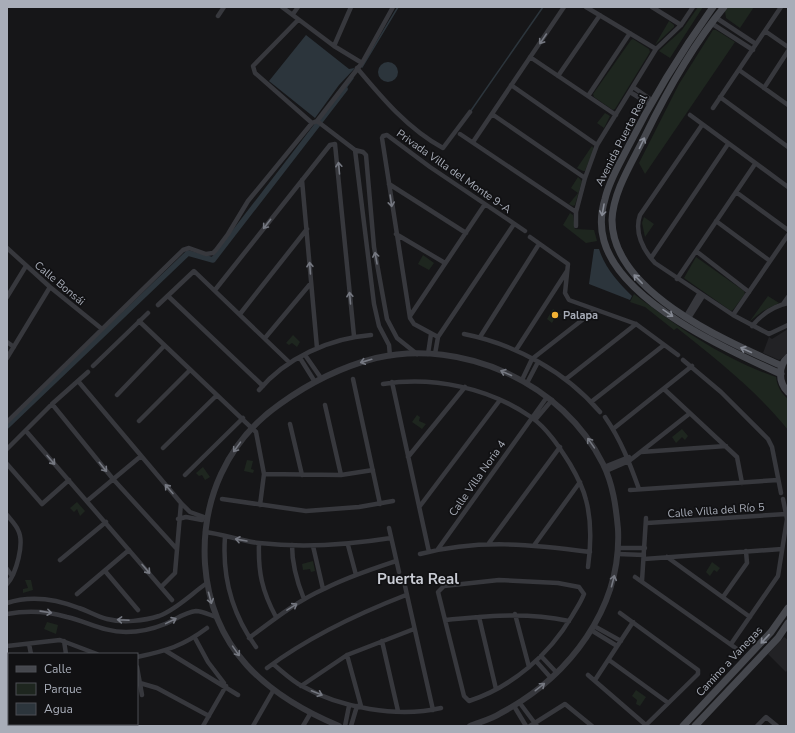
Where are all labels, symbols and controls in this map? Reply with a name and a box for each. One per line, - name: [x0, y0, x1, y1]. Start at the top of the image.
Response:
- one-way arrow: [538, 34, 547, 45]
- street label: Avenida Puerta Real: [592, 91, 651, 189]
- street label: Privada Villa del Monte 9-A: [393, 126, 514, 217]
- one-way arrow: [639, 137, 646, 149]
- one-way arrow: [335, 162, 342, 175]
- one-way arrow: [387, 195, 395, 208]
- one-way arrow: [598, 203, 606, 216]
- one-way arrow: [263, 218, 272, 229]
- one-way arrow: [372, 252, 380, 265]
- street label: Calle Bonsái: [31, 258, 88, 309]
- one-way arrow: [306, 262, 313, 275]
- one-way arrow: [633, 274, 643, 284]
- one-way arrow: [347, 292, 354, 305]
- place label: Palapa: [563, 308, 598, 323]
- one-way arrow: [662, 309, 673, 317]
- marker: Palapa: [550, 310, 560, 320]
- one-way arrow: [741, 346, 753, 353]
- one-way arrow: [360, 358, 373, 365]
- one-way arrow: [501, 369, 513, 376]
- street label: Calle Villa Noria 4: [446, 437, 509, 519]
- one-way arrow: [587, 438, 595, 449]
- one-way arrow: [233, 442, 241, 453]
- one-way arrow: [47, 455, 56, 465]
- one-way arrow: [99, 461, 108, 472]
- one-way arrow: [165, 483, 174, 494]
- street label: Calle Villa del Río 5: [667, 500, 765, 521]
- one-way arrow: [235, 535, 248, 543]
- one-way arrow: [141, 564, 150, 574]
- district label: Puerta Real: [377, 569, 459, 589]
- one-way arrow: [610, 575, 617, 588]
- one-way arrow: [207, 591, 214, 604]
- one-way arrow: [286, 603, 297, 611]
- one-way arrow: [39, 608, 52, 616]
- one-way arrow: [117, 616, 130, 624]
- one-way arrow: [165, 617, 177, 624]
- street label: Camino a Vanegas: [693, 623, 766, 700]
- one-way arrow: [760, 634, 770, 644]
- one-way arrow: [232, 645, 240, 656]
- legend: [8, 653, 138, 725]
- text: Calle: [44, 661, 72, 677]
- text: Parque: [44, 681, 82, 697]
- one-way arrow: [535, 683, 546, 691]
- one-way arrow: [310, 689, 322, 697]
- text: Agua: [44, 701, 73, 717]

